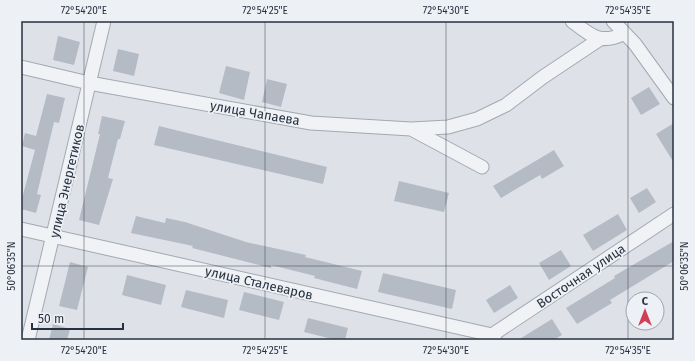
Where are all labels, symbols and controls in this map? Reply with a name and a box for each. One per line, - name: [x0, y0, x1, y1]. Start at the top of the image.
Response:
- text: 72°54'20"E: [61, 5, 107, 17]
- text: 72°54'25"E: [242, 5, 288, 17]
- text: 72°54'30"E: [423, 5, 469, 17]
- text: 72°54'35"E: [605, 5, 651, 17]
- street label: улица Чапаева: [209, 98, 301, 128]
- street label: улица Энергетиков: [47, 123, 87, 239]
- text: 50°06'35"N: [6, 241, 18, 291]
- street label: Восточная улица: [534, 241, 628, 311]
- text: 50°06'35"N: [679, 241, 691, 291]
- street label: улица Сталеваров: [204, 263, 314, 303]
- north arrow: [625, 291, 665, 331]
- text: С: [642, 295, 649, 308]
- scale bar: [32, 305, 123, 331]
- text: 50 m: [38, 312, 64, 326]
- text: 72°54'20"E: [61, 345, 107, 357]
- text: 72°54'25"E: [242, 345, 288, 357]
- text: 72°54'30"E: [423, 345, 469, 357]
- text: 72°54'35"E: [605, 345, 651, 357]

